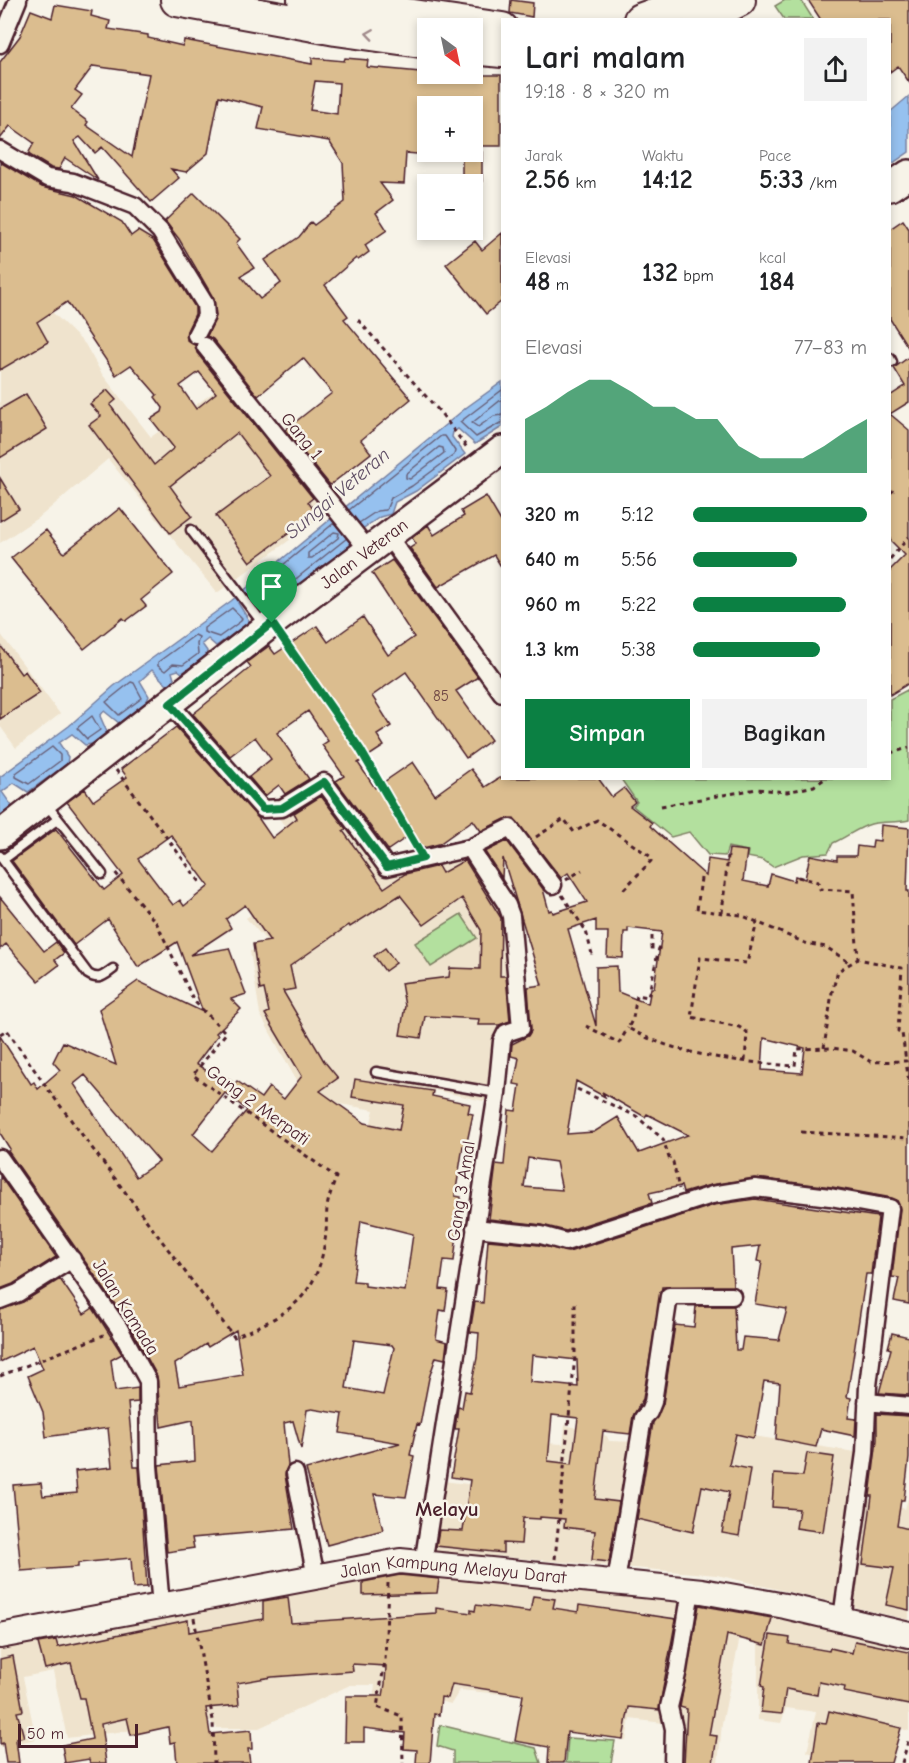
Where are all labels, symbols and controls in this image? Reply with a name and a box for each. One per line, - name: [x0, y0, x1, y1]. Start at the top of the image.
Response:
- north arrow: [417, 18, 483, 84]
- map controls: [417, 18, 483, 240]
- one-way arrow: [365, 28, 374, 40]
- text: Lari malam: [525, 38, 686, 76]
- button: share: [804, 38, 867, 101]
- text: 19:18 · 8 × 320 m: [525, 80, 669, 103]
- button: +: [417, 96, 483, 162]
- text: Jarak: [525, 147, 563, 165]
- text: Waktu: [642, 147, 684, 165]
- text: Pace: [759, 147, 791, 165]
- text: 2.56: [525, 165, 570, 195]
- text: 14:12: [642, 165, 693, 195]
- text: 5:33: [759, 165, 804, 195]
- button: −: [417, 174, 483, 240]
- text: km: [570, 174, 596, 192]
- text: /km: [804, 174, 837, 192]
- text: Elevasi: [525, 249, 571, 267]
- text: kcal: [759, 249, 786, 267]
- text: 132: [642, 258, 678, 288]
- text: 48: [525, 267, 551, 297]
- text: bpm: [678, 267, 714, 285]
- text: 184: [759, 267, 795, 297]
- text: m: [551, 276, 569, 294]
- text: Elevasi: [525, 336, 583, 359]
- text: 77–83 m: [794, 336, 867, 359]
- street label: Gang 1: [276, 408, 327, 464]
- water label: Sungai Veteran: [280, 443, 394, 544]
- text: 320 m: [525, 503, 579, 526]
- text: 5:12: [621, 503, 654, 526]
- street label: Jalan Veteran: [316, 515, 412, 594]
- text: 640 m: [525, 548, 579, 571]
- text: 5:56: [621, 548, 657, 571]
- pin: [246, 561, 297, 623]
- icon: arrive: [255, 570, 288, 603]
- text: 960 m: [525, 593, 580, 616]
- text: 5:22: [621, 593, 656, 616]
- text: 1.3 km: [525, 638, 579, 661]
- text: 5:38: [621, 638, 656, 661]
- house number: 85: [433, 687, 449, 705]
- button: Simpan: [525, 699, 690, 768]
- button: Bagikan: [702, 699, 867, 768]
- street label: Gang 2 Merpati: [202, 1061, 313, 1150]
- street label: Gang 3 Amal: [443, 1139, 480, 1243]
- street label: Jalan Kamada: [88, 1255, 163, 1359]
- district label: Melayu: [415, 1497, 479, 1521]
- street label: Jalan Kampung Melayu Darat: [338, 1551, 568, 1589]
- scale bar: [18, 1721, 138, 1748]
- text: 50 m: [27, 1725, 64, 1743]

